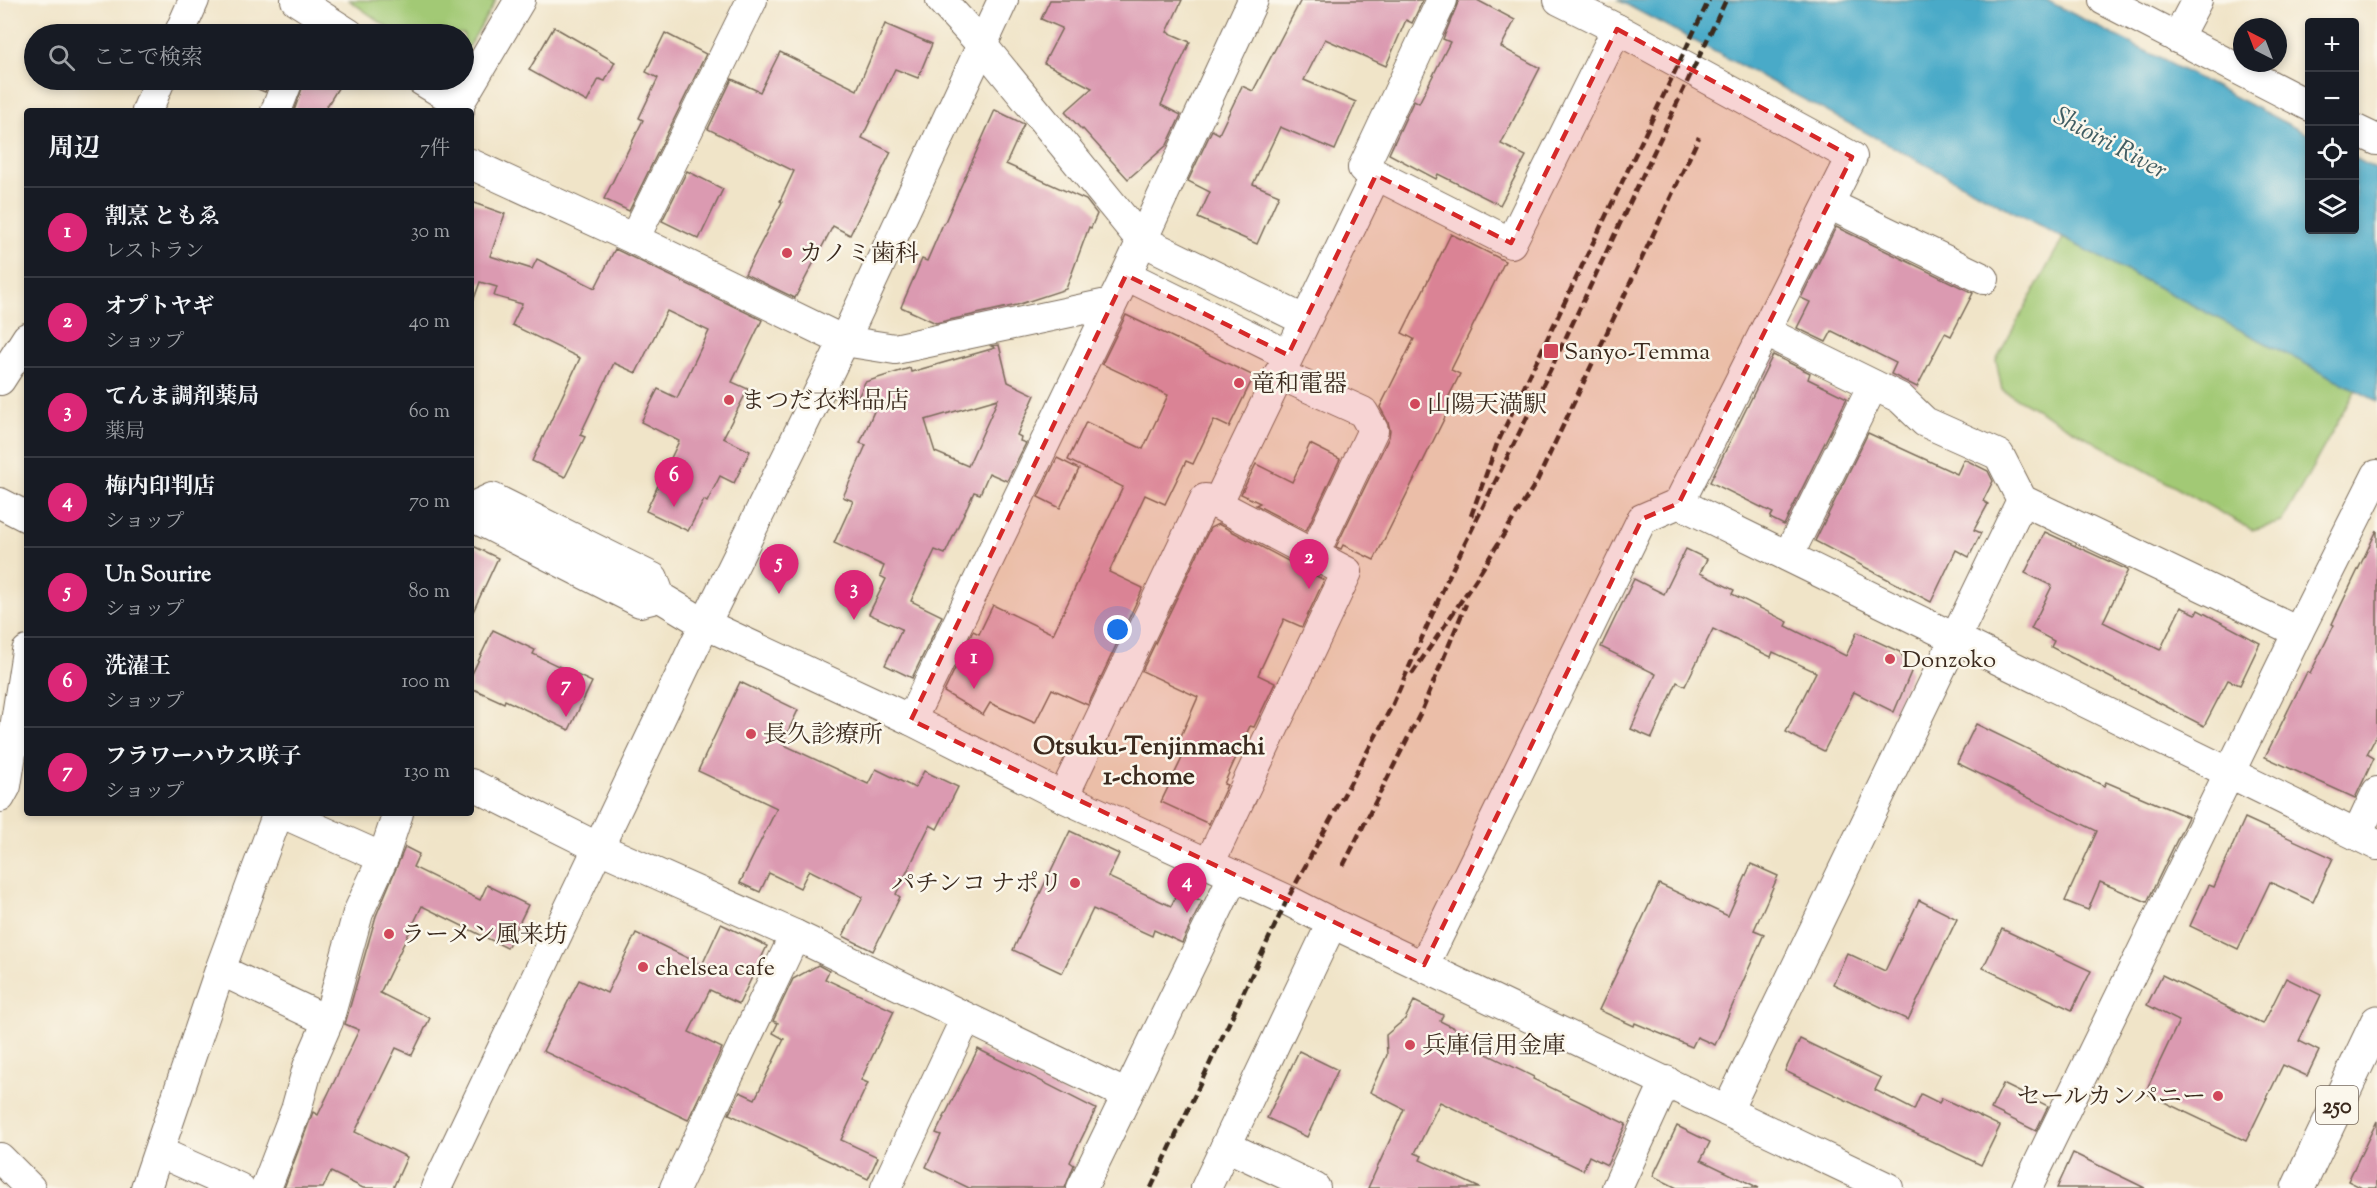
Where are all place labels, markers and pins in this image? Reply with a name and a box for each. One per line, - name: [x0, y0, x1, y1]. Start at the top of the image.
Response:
- place label: カノミ歯科: [799, 238, 919, 272]
- marker: カノミ歯科: [780, 246, 794, 260]
- place label: Sanyo-Temma: [1564, 336, 1710, 370]
- marker: Sanyo-Temma: [1542, 342, 1560, 360]
- place label: 竜和電器: [1251, 368, 1347, 402]
- marker: 竜和電器: [1232, 376, 1246, 390]
- place label: まつだ衣料品店: [741, 385, 909, 419]
- place label: 山陽天満駅: [1427, 389, 1547, 423]
- marker: まつだ衣料品店: [722, 393, 736, 407]
- marker: 山陽天満駅: [1408, 397, 1422, 411]
- pin: 6: [654, 458, 694, 507]
- pin: 2: [1290, 540, 1328, 589]
- pin: 5: [760, 544, 798, 594]
- pin: 3: [834, 570, 874, 620]
- pin: 1: [954, 640, 994, 689]
- place label: Donzoko: [1902, 644, 1996, 678]
- marker: Donzoko: [1883, 652, 1897, 666]
- pin: 7: [546, 668, 586, 717]
- place label: 長久診療所: [763, 719, 883, 753]
- marker: 長久診療所: [744, 727, 758, 741]
- pin: 4: [1168, 864, 1206, 913]
- place label: パチンコ ナポリ: [891, 868, 1063, 902]
- marker: パチンコ ナポリ: [1068, 876, 1082, 890]
- place label: ラーメン風来坊: [401, 919, 568, 953]
- marker: ラーメン風来坊: [382, 927, 396, 941]
- place label: chelsea cafe: [655, 952, 775, 986]
- marker: chelsea cafe: [636, 960, 650, 974]
- place label: 兵庫信用金庫: [1422, 1030, 1566, 1064]
- marker: 兵庫信用金庫: [1403, 1038, 1417, 1052]
- place label: セールカンパニー: [2017, 1081, 2206, 1115]
- marker: セールカンパニー: [2211, 1089, 2225, 1103]

